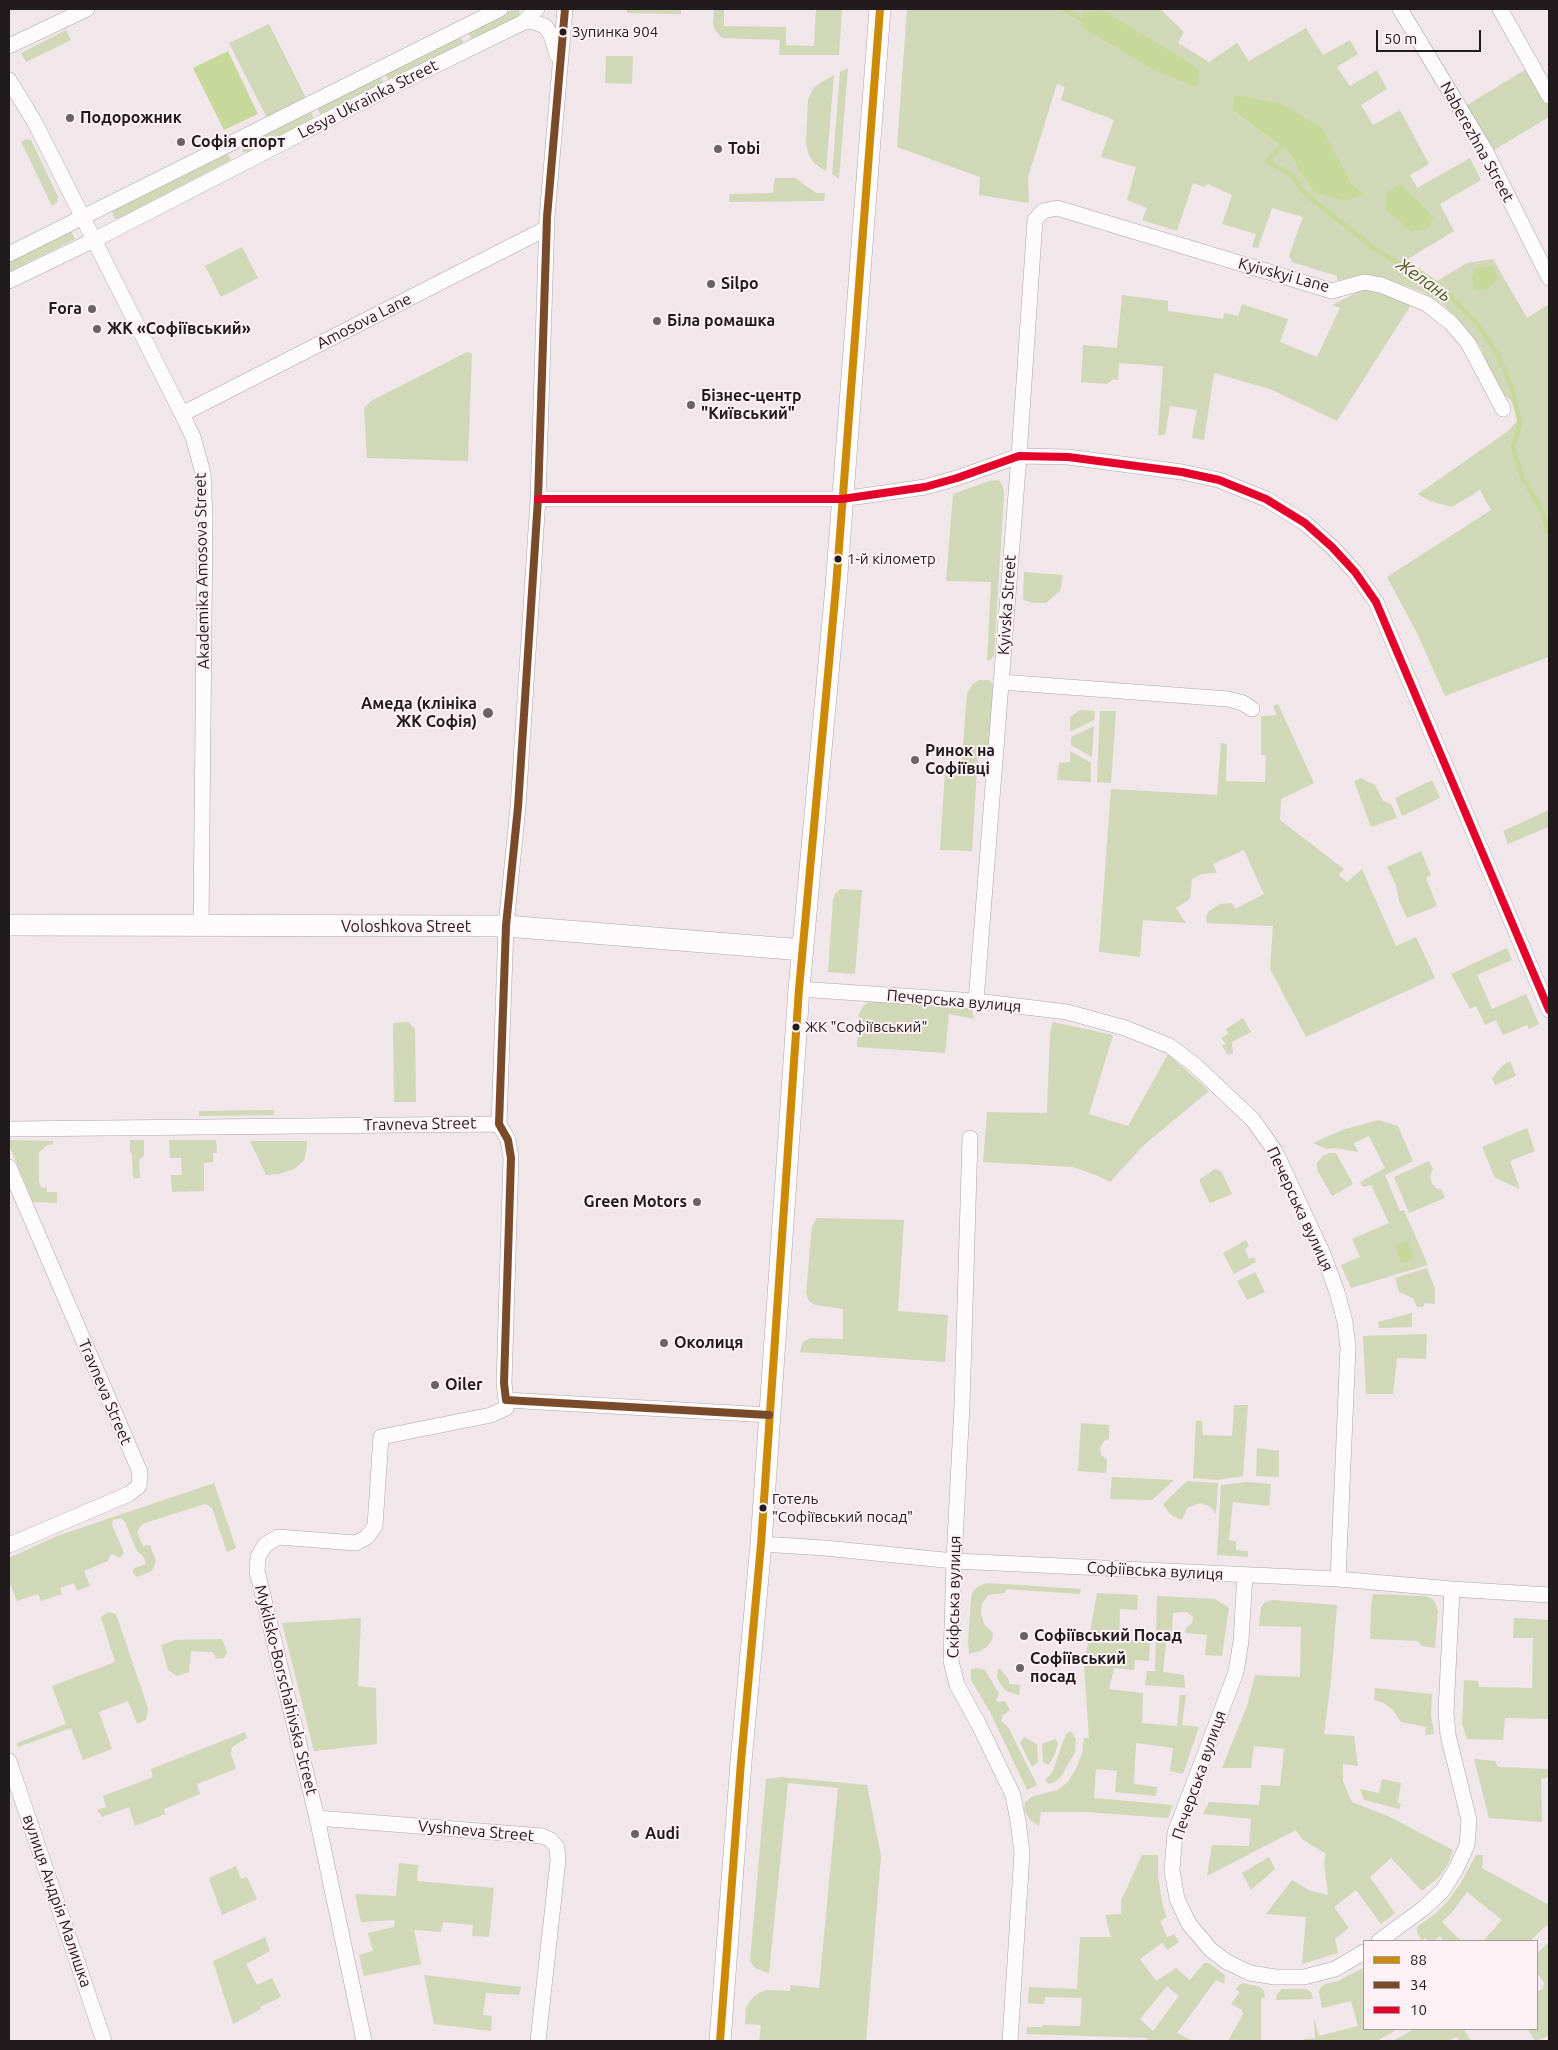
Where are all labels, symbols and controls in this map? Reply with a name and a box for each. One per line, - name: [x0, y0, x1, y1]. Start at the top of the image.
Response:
- scale bar: [1378, 20, 1483, 52]
- place label: Зупинка 904: [572, 23, 658, 41]
- marker: Зупинка 904: [558, 27, 568, 37]
- text: 50 m: [1384, 30, 1417, 47]
- street label: Lesya Ukrainka Street: [295, 55, 441, 143]
- street label: Naberezhna Street: [1436, 78, 1518, 206]
- place label: Подорожник: [80, 108, 182, 128]
- marker: Подорожник: [64, 112, 76, 124]
- place label: Софія спорт: [191, 132, 285, 152]
- marker: Софія спорт: [175, 136, 187, 148]
- place label: Tobi: [728, 139, 760, 159]
- marker: Tobi: [712, 143, 724, 155]
- water label: Желань: [1392, 253, 1456, 307]
- street label: Kyivskyi Lane: [1236, 254, 1332, 296]
- place label: Silpo: [721, 274, 759, 294]
- marker: Silpo: [705, 278, 717, 290]
- street label: Amosova Lane: [313, 289, 415, 353]
- place label: Fora: [48, 299, 82, 319]
- marker: Fora: [86, 303, 98, 315]
- place label: Біла ромашка: [667, 311, 775, 331]
- marker: Біла ромашка: [651, 315, 663, 327]
- place label: ЖК «Софіївський»: [107, 319, 251, 339]
- marker: ЖК «Софіївський»: [91, 323, 103, 335]
- place label: Бізнес-центр "Київський": [701, 386, 802, 424]
- marker: Бізнес-центр "Київський": [685, 399, 697, 411]
- street label: Akademika Amosova Street: [191, 472, 213, 670]
- place label: 1-й кілометр: [847, 550, 936, 568]
- marker: 1-й кілометр: [833, 554, 843, 564]
- street label: Kyivska Street: [994, 554, 1020, 656]
- place label: Амеда (клініка ЖК Софія): [361, 694, 477, 732]
- marker: Амеда (клініка ЖК Софія): [481, 706, 495, 720]
- place label: Ринок на Софіївці: [925, 741, 995, 779]
- marker: Ринок на Софіївці: [909, 754, 921, 766]
- street label: Voloshkova Street: [341, 917, 471, 937]
- street label: Печерська вулиця: [886, 986, 1022, 1016]
- place label: ЖК "Софіївський": [805, 1018, 927, 1036]
- marker: ЖК "Софіївський": [791, 1022, 801, 1032]
- street label: Travneva Street: [363, 1113, 477, 1135]
- street label: Печерська вулиця: [1263, 1144, 1337, 1274]
- place label: Green Motors: [584, 1192, 687, 1212]
- marker: Green Motors: [691, 1196, 703, 1208]
- place label: Околиця: [674, 1333, 744, 1353]
- street label: Travneva Street: [74, 1336, 136, 1448]
- marker: Околиця: [658, 1337, 670, 1349]
- place label: Oiler: [445, 1375, 483, 1395]
- marker: Oiler: [429, 1379, 441, 1391]
- place label: Готель "Софіївський посад": [772, 1490, 913, 1525]
- marker: Готель "Софіївський посад": [758, 1503, 768, 1513]
- street label: Скіфська вулиця: [943, 1535, 965, 1659]
- street label: Софіївська вулиця: [1086, 1558, 1224, 1584]
- street label: Mykilsko-Borschahivska Street: [251, 1583, 321, 1797]
- place label: Софіївський Посад: [1034, 1626, 1182, 1646]
- marker: Софіївський Посад: [1018, 1630, 1030, 1642]
- place label: Софіївський посад: [1030, 1649, 1126, 1687]
- marker: Софіївський посад: [1014, 1662, 1026, 1674]
- street label: Печерська вулиця: [1168, 1708, 1230, 1842]
- street label: вулиця Андрія Малишка: [18, 1812, 96, 1990]
- street label: Vyshneva Street: [417, 1816, 535, 1846]
- place label: Audi: [645, 1824, 680, 1844]
- marker: Audi: [629, 1828, 641, 1840]
- legend: [1363, 1940, 1538, 2030]
- text: 88: [1410, 1951, 1427, 1968]
- text: 34: [1410, 1976, 1427, 1993]
- text: 10: [1410, 2001, 1427, 2018]

